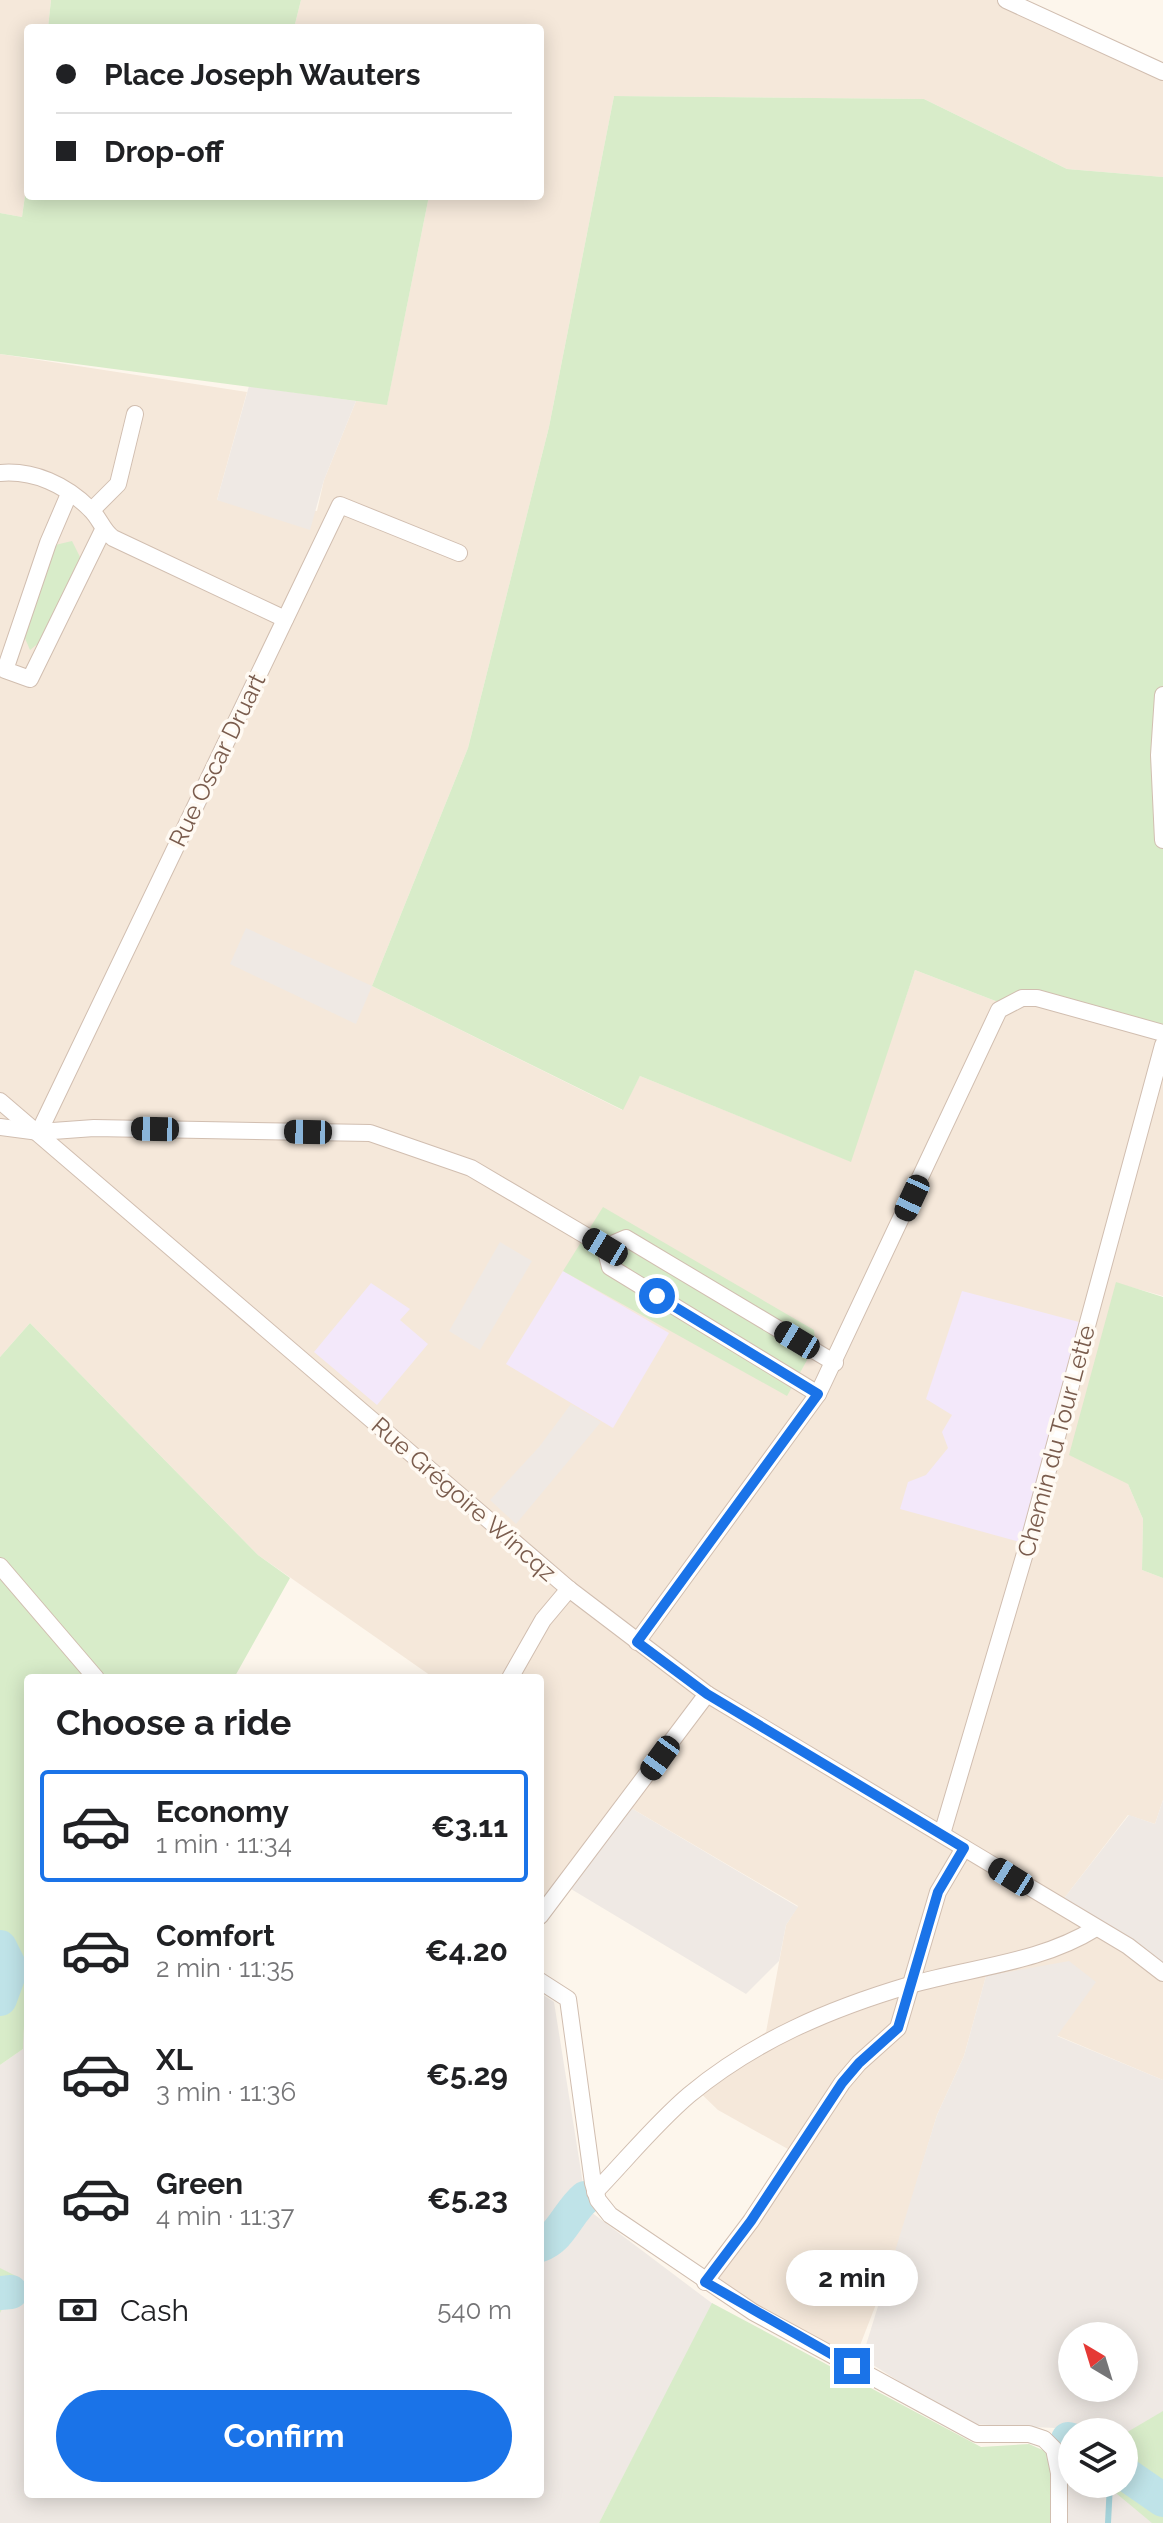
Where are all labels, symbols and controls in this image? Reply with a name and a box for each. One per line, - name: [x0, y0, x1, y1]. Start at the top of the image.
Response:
- text: Place Joseph Wauters: [104, 57, 421, 92]
- text: Drop-off: [104, 134, 224, 169]
- street label: Rue Oscar Druart: [162, 669, 272, 851]
- car: [131, 1117, 179, 1141]
- car: [284, 1120, 332, 1144]
- car: [891, 1171, 933, 1225]
- car: [578, 1224, 632, 1270]
- route start: [639, 1278, 675, 1314]
- car: [770, 1317, 824, 1363]
- street label: Chemin du Tour Lette: [1011, 1322, 1101, 1560]
- street label: Rue Grégoire Wincqz: [366, 1411, 562, 1587]
- text: Choose a ride: [56, 1701, 291, 1743]
- car: [636, 1732, 684, 1784]
- icon: car: [60, 1790, 132, 1862]
- text: Economy: [156, 1794, 289, 1829]
- text: €3.11: [431, 1809, 508, 1844]
- text: 1 min · 11:34: [156, 1829, 292, 1859]
- car: [984, 1854, 1038, 1900]
- icon: car: [60, 1914, 132, 1986]
- text: Comfort: [156, 1918, 275, 1953]
- text: €4.20: [425, 1933, 508, 1968]
- text: 2 min · 11:35: [156, 1953, 294, 1983]
- icon: car: [60, 2038, 132, 2110]
- text: XL: [156, 2042, 193, 2077]
- text: €5.29: [426, 2057, 508, 2092]
- text: 3 min · 11:36: [156, 2077, 296, 2107]
- icon: car: [60, 2162, 132, 2234]
- text: Green: [156, 2166, 243, 2201]
- text: €5.23: [427, 2181, 508, 2216]
- text: 4 min · 11:37: [156, 2201, 295, 2231]
- callout: 2 min: [786, 2250, 918, 2306]
- text: 2 min: [818, 2263, 886, 2293]
- icon: cash: [56, 2288, 100, 2332]
- text: Cash: [120, 2293, 189, 2328]
- text: 540 m: [437, 2295, 512, 2325]
- north arrow: [1058, 2322, 1138, 2402]
- map controls: [1058, 2322, 1138, 2498]
- route end: [834, 2348, 870, 2384]
- button: Confirm: [56, 2390, 512, 2482]
- button: layers: [1058, 2418, 1138, 2498]

